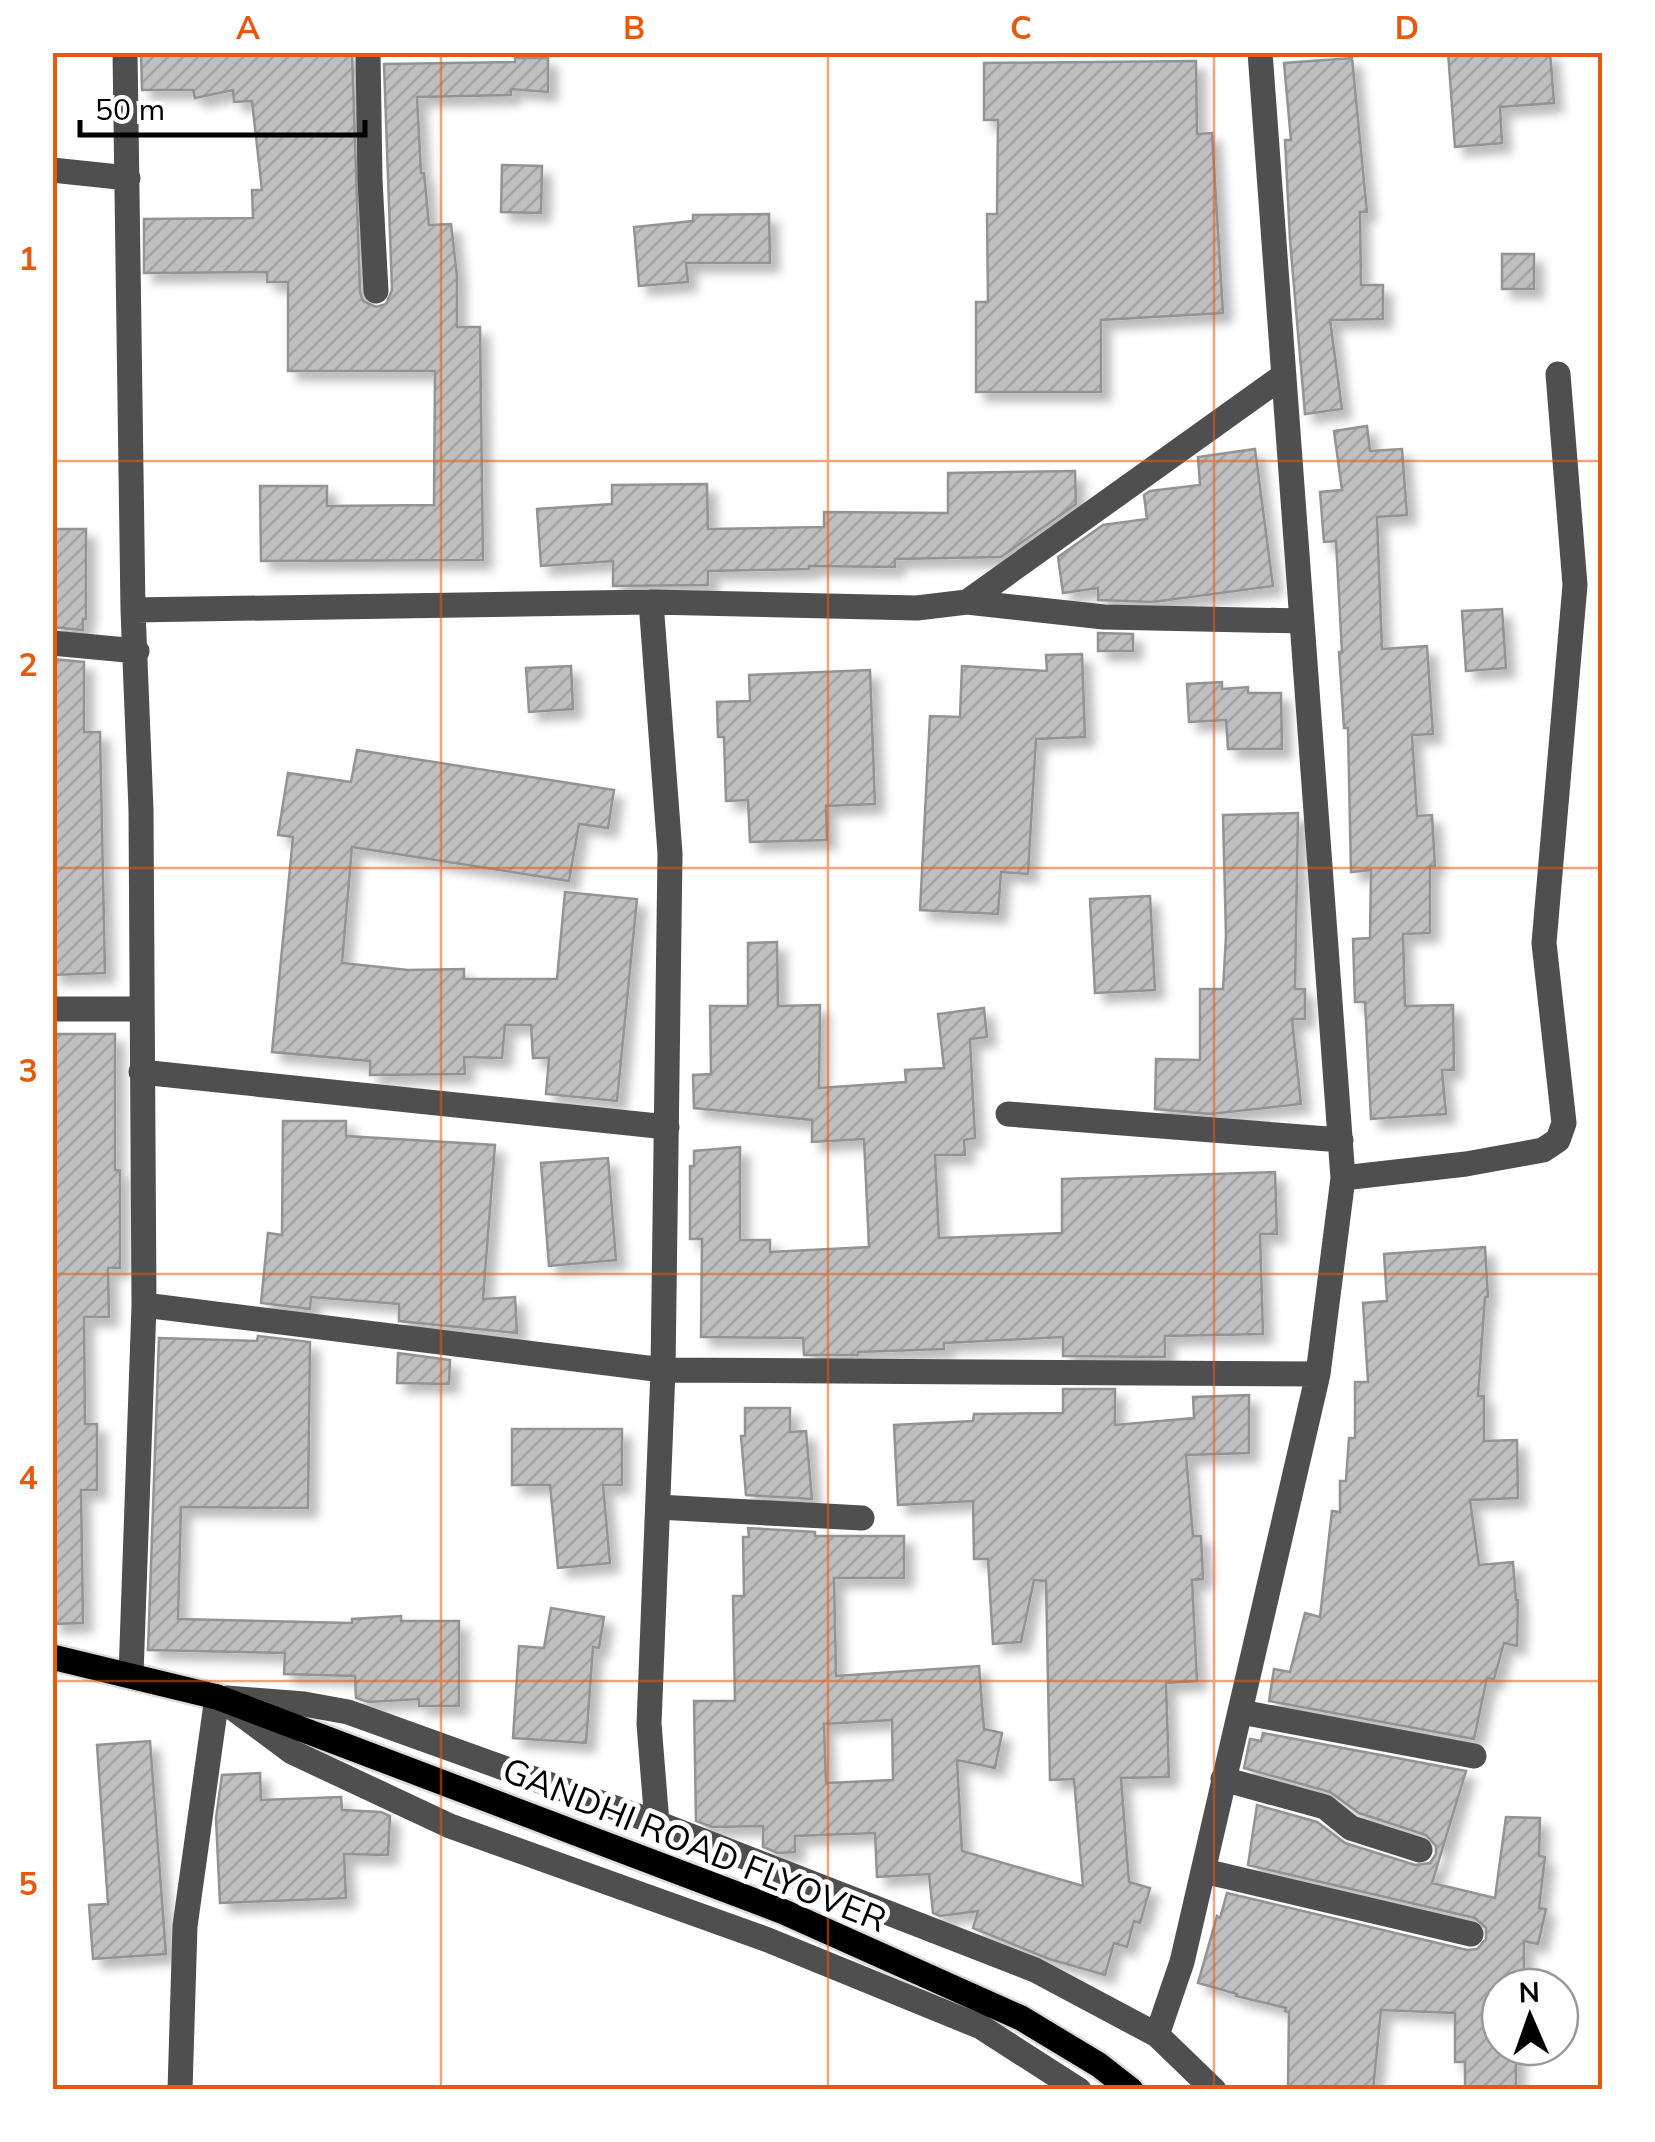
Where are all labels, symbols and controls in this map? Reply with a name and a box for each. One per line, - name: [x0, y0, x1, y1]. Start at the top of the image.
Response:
- text: A: [236, 7, 260, 47]
- text: B: [623, 7, 645, 47]
- text: C: [1010, 7, 1032, 47]
- text: D: [1395, 7, 1419, 47]
- scale bar: [80, 75, 365, 137]
- text: 50 m: [95, 90, 165, 128]
- text: 1: [18, 238, 38, 278]
- text: 2: [18, 644, 38, 684]
- text: 3: [18, 1050, 38, 1090]
- text: 4: [18, 1457, 38, 1497]
- street label: GANDHI ROAD FLYOVER: [497, 1747, 893, 1941]
- text: 5: [18, 1863, 38, 1903]
- north arrow: [1480, 1967, 1580, 2067]
- text: N: [1518, 1974, 1540, 2009]

